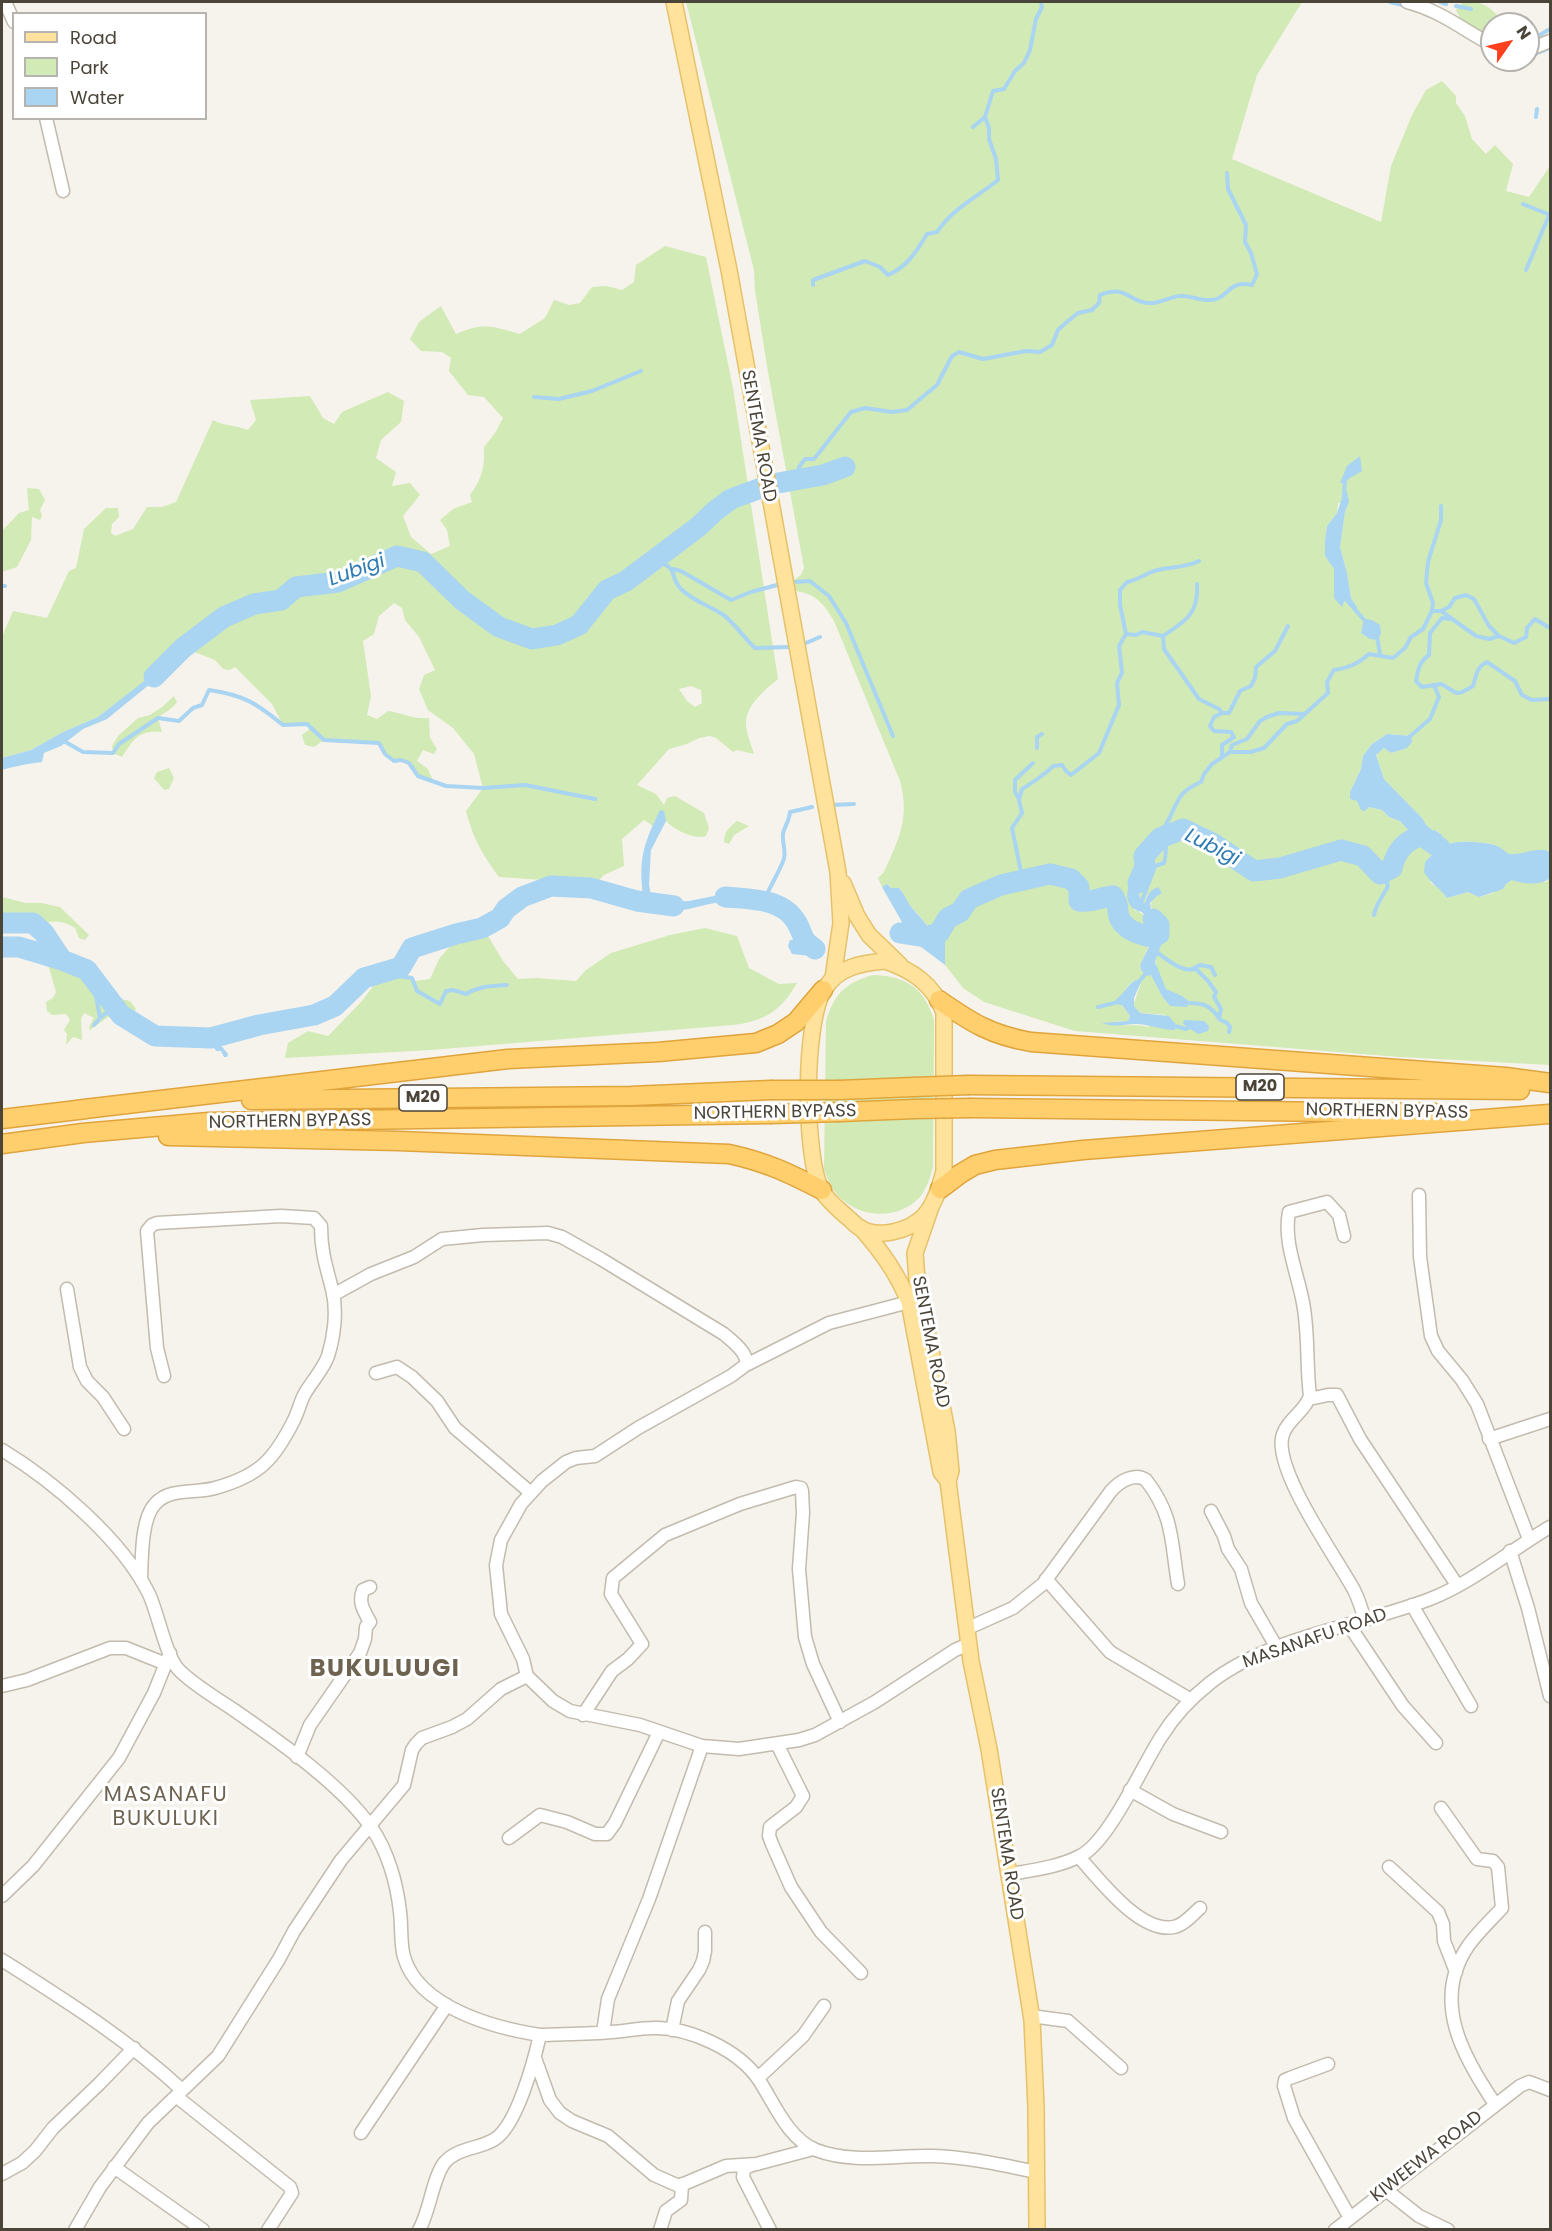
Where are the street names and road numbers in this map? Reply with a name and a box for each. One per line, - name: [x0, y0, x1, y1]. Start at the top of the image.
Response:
- street label: SENTEMA ROAD: [736, 368, 780, 504]
- road number: M20: [1236, 1074, 1284, 1100]
- road number: M20: [399, 1085, 447, 1111]
- street label: NORTHERN BYPASS: [1305, 1100, 1469, 1124]
- street label: NORTHERN BYPASS: [693, 1101, 857, 1125]
- street label: NORTHERN BYPASS: [208, 1110, 372, 1134]
- street label: SENTEMA ROAD: [907, 1274, 953, 1410]
- street label: MASANAFU ROAD: [1240, 1604, 1390, 1674]
- street label: SENTEMA ROAD: [985, 1786, 1027, 1922]
- street label: KIWEEWA ROAD: [1367, 2107, 1487, 2207]

